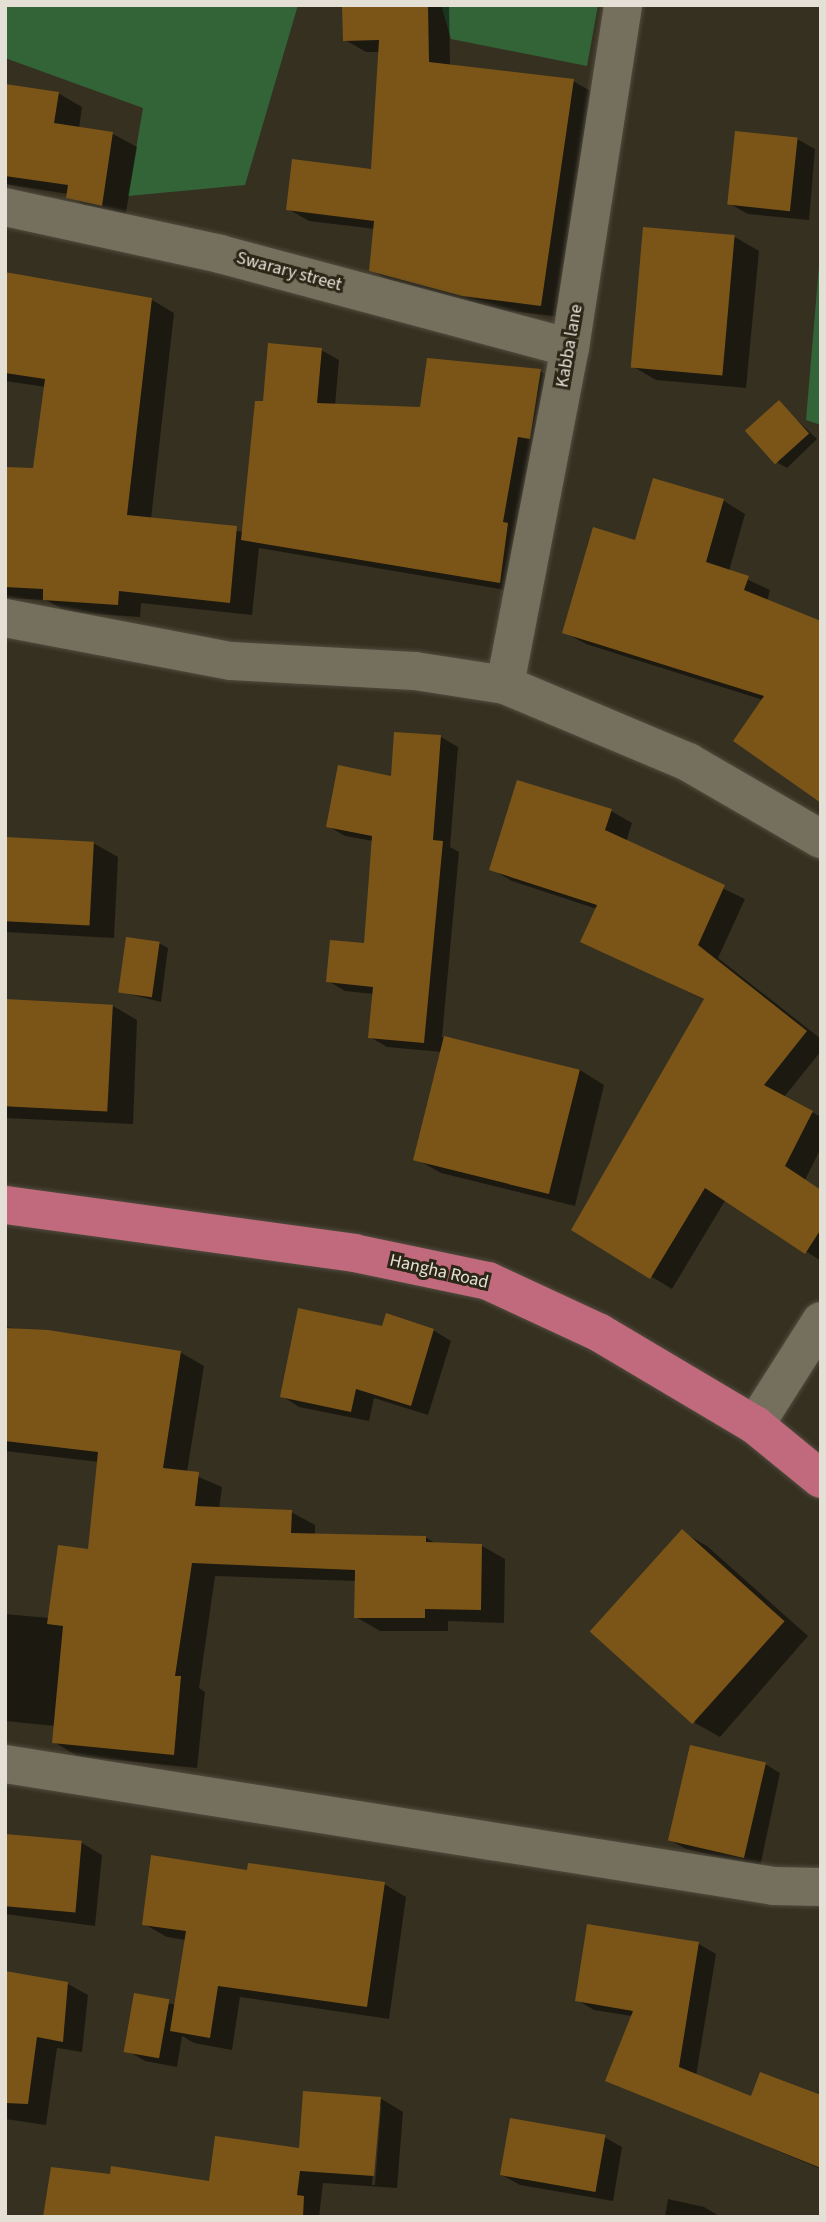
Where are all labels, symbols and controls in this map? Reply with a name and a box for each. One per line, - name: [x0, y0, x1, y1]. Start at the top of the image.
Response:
- street label: Swarary street: [234, 248, 344, 296]
- street label: Kabba lane: [552, 303, 588, 389]
- street label: Hangha Road: [387, 1250, 491, 1294]

